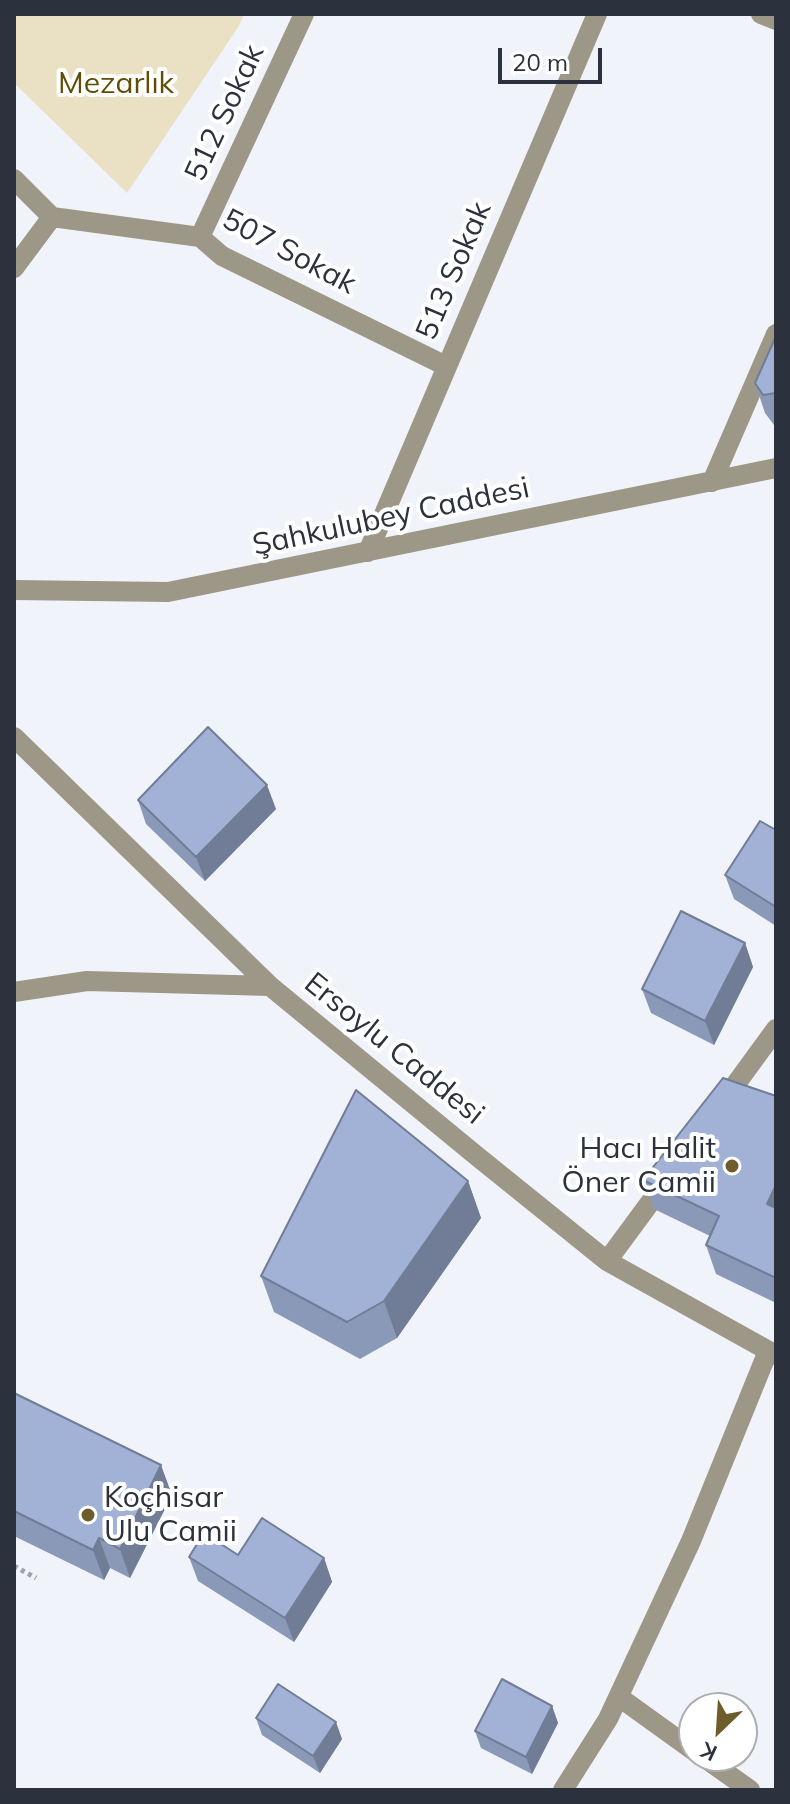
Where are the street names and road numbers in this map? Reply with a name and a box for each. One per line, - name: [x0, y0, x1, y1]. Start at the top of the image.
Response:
- street label: 512 Sokak: [178, 39, 272, 187]
- street label: 513 Sokak: [409, 197, 499, 345]
- street label: 507 Sokak: [216, 202, 362, 302]
- street label: Şahkulubey Caddesi: [249, 470, 533, 564]
- street label: Ersoylu Caddesi: [297, 966, 491, 1132]

